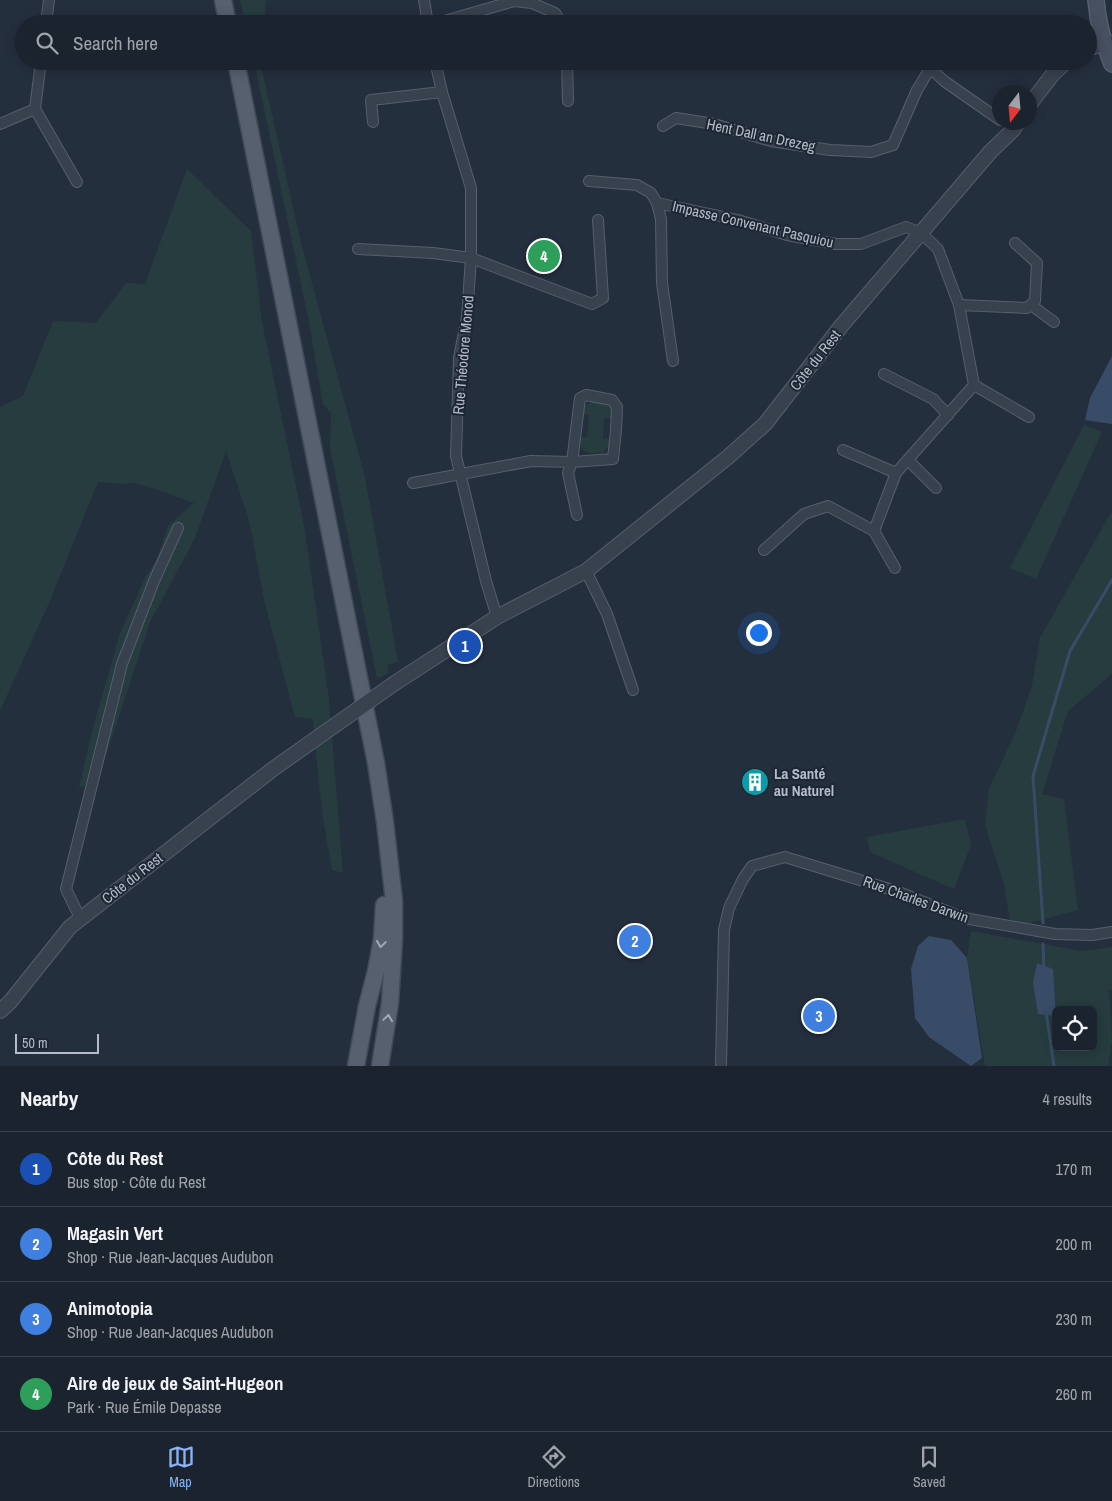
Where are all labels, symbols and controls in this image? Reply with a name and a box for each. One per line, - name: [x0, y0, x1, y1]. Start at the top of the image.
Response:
- search box: [15, 15, 1097, 70]
- icon: search: [33, 29, 61, 57]
- text: Search here: [73, 30, 158, 56]
- north arrow: [992, 85, 1037, 130]
- street label: Hent Dall an Drezeg: [705, 113, 818, 157]
- street label: Impasse Convenant Pasquiou: [670, 195, 836, 253]
- pin: 4: [528, 237, 560, 275]
- street label: Rue Théodore Monod: [447, 295, 479, 415]
- street label: Côte du Rest: [785, 325, 846, 395]
- your location: [746, 620, 772, 646]
- pin: 1: [449, 627, 481, 665]
- place label: La Santé au Naturel: [774, 763, 834, 801]
- building icon: La Santé au Naturel: [740, 767, 770, 797]
- street label: Côte du Rest: [97, 847, 167, 908]
- street label: Rue Charles Darwin: [860, 870, 972, 928]
- pin: 2: [619, 922, 651, 960]
- one-way arrow: [376, 940, 386, 948]
- pin: 3: [803, 997, 835, 1035]
- map controls: [1052, 1006, 1097, 1051]
- button: locate: [1052, 1006, 1097, 1051]
- one-way arrow: [382, 1014, 393, 1022]
- scale bar: [15, 1031, 99, 1054]
- text: 50 m: [22, 1034, 48, 1052]
- text: Nearby: [20, 1084, 78, 1113]
- text: 4 results: [1042, 1088, 1092, 1110]
- text: Côte du Rest: [67, 1145, 163, 1171]
- text: 1: [32, 1158, 40, 1180]
- text: 170 m: [1056, 1158, 1092, 1180]
- text: Bus stop · Côte du Rest: [67, 1171, 206, 1193]
- text: Magasin Vert: [67, 1220, 163, 1246]
- text: 2: [32, 1233, 40, 1255]
- text: 200 m: [1056, 1233, 1092, 1255]
- text: Shop · Rue Jean-Jacques Audubon: [67, 1246, 273, 1268]
- text: Animotopia: [67, 1295, 153, 1321]
- text: 3: [32, 1308, 40, 1330]
- text: 230 m: [1056, 1308, 1092, 1330]
- text: Shop · Rue Jean-Jacques Audubon: [67, 1321, 273, 1343]
- text: Aire de jeux de Saint-Hugeon: [67, 1370, 283, 1396]
- text: 4: [32, 1383, 40, 1405]
- text: 260 m: [1056, 1383, 1092, 1405]
- text: Park · Rue Émile Depasse: [67, 1396, 222, 1418]
- tab: Map: [167, 1443, 195, 1491]
- tab: Directions: [528, 1443, 580, 1491]
- tab: Saved: [913, 1443, 945, 1491]

